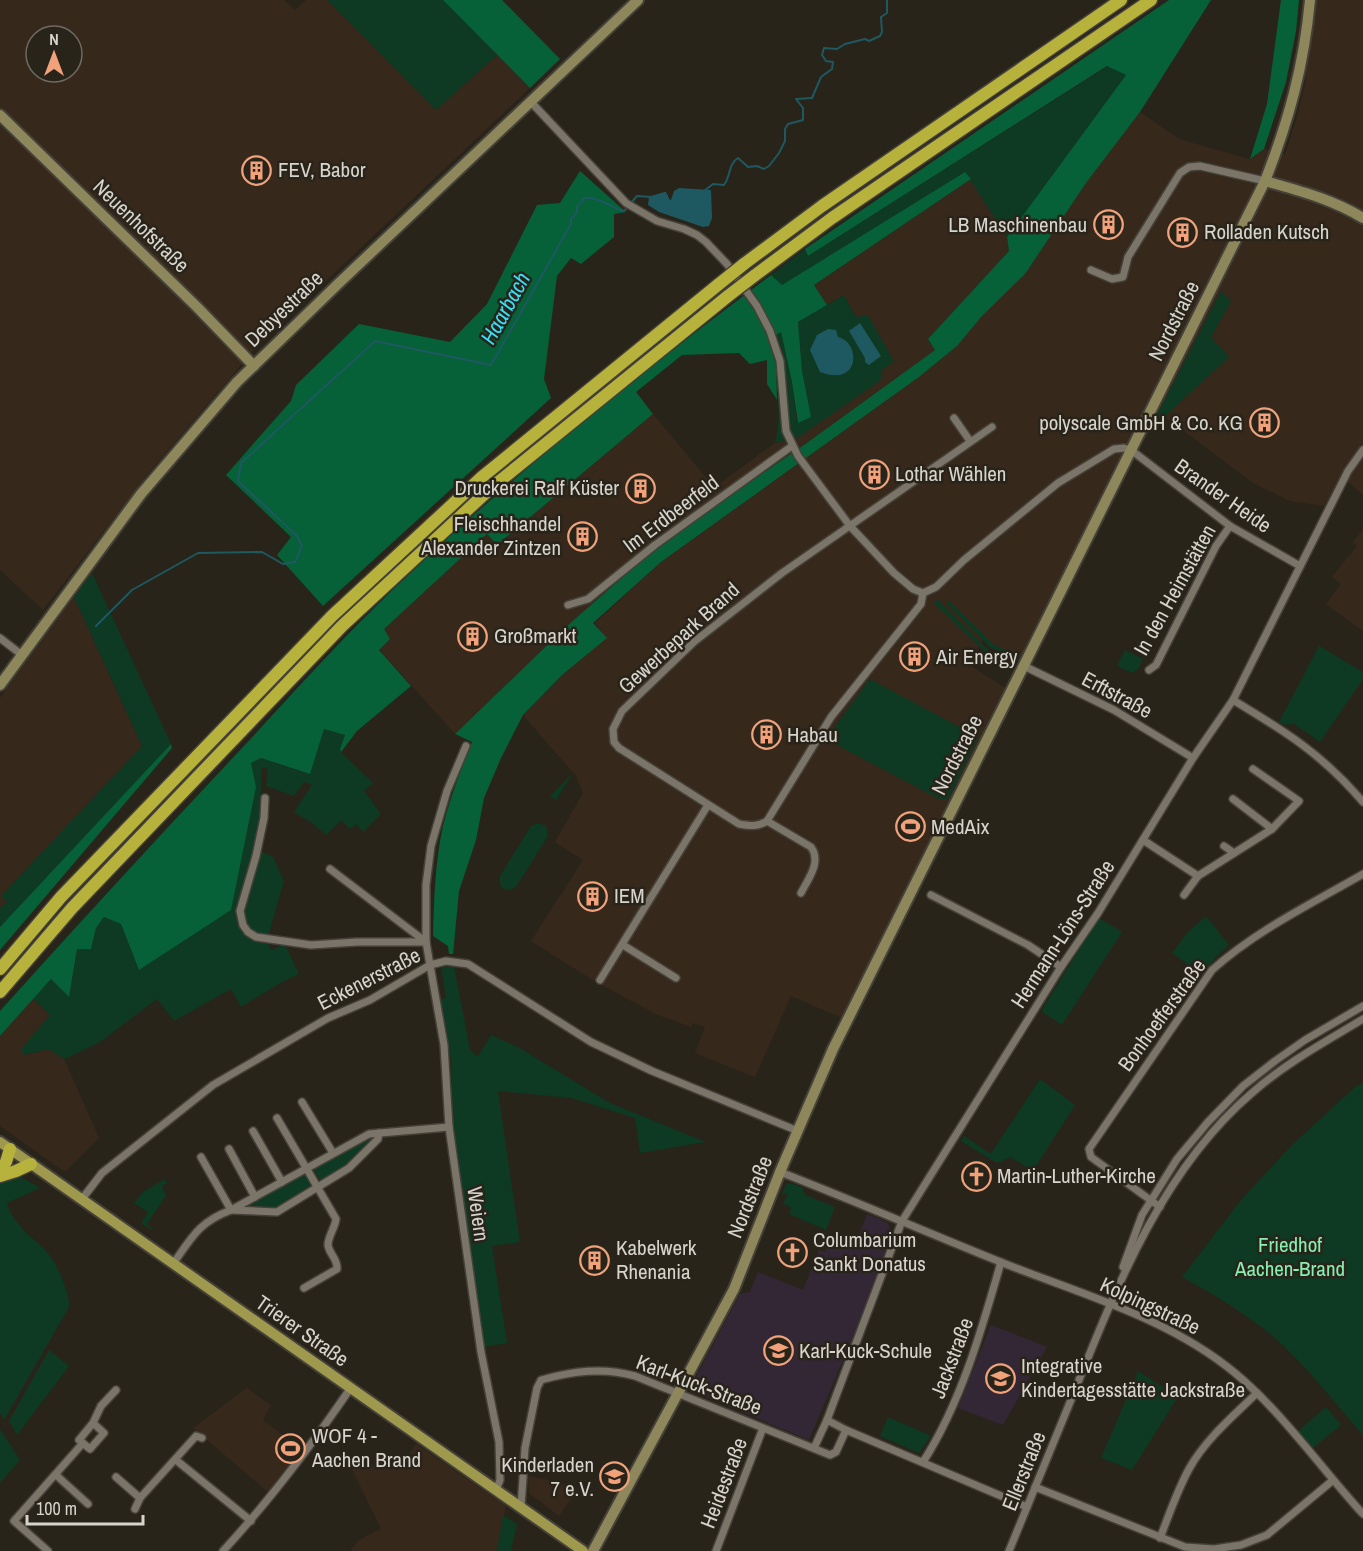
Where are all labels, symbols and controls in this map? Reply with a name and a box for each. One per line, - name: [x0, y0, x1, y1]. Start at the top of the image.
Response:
- north arrow: [24, 24, 84, 84]
- text: N: [49, 28, 59, 50]
- building icon: FEV, Babor: [241, 154, 273, 186]
- place label: FEV, Babor: [278, 155, 366, 184]
- street label: Neuenhofstraße: [87, 172, 196, 279]
- building icon: LB Maschinenbau: [1092, 209, 1124, 241]
- place label: LB Maschinenbau: [948, 210, 1087, 239]
- building icon: Rolladen Kutsch: [1167, 216, 1199, 248]
- place label: Rolladen Kutsch: [1204, 217, 1329, 246]
- street label: Debyestraße: [238, 264, 329, 353]
- water label: Haarbach: [473, 267, 537, 349]
- street label: Nordstraße: [1141, 276, 1206, 366]
- building icon: polyscale GmbH & Co. KG: [1248, 407, 1280, 439]
- place label: polyscale GmbH & Co. KG: [1039, 408, 1243, 437]
- street label: Brander Heide: [1169, 452, 1277, 540]
- building icon: Lothar Wählen: [858, 458, 890, 490]
- place label: Lothar Wählen: [895, 459, 1006, 488]
- street label: Im Erdbeerfeld: [617, 468, 725, 559]
- building icon: Druckerei Ralf Küster: [624, 472, 656, 504]
- place label: Druckerei Ralf Küster: [454, 473, 619, 502]
- place label: Fleischhandel Alexander Zintzen: [420, 509, 561, 562]
- street label: In den Heimstätten: [1127, 519, 1223, 660]
- building icon: Fleischhandel Alexander Zintzen: [566, 520, 598, 552]
- street label: Gewerbepark Brand: [612, 575, 746, 700]
- building icon: Großmarkt: [457, 620, 489, 652]
- place label: Großmarkt: [494, 621, 576, 650]
- building icon: Air Energy: [899, 641, 931, 673]
- place label: Air Energy: [935, 642, 1018, 671]
- street label: Erftstraße: [1077, 664, 1157, 725]
- street label: Nordstraße: [924, 710, 989, 800]
- building icon: Habau: [750, 719, 782, 751]
- place label: Habau: [787, 720, 838, 749]
- sports icon: MedAix: [894, 811, 926, 843]
- place label: MedAix: [931, 812, 990, 841]
- street label: Hermann-Löns-Straße: [1004, 854, 1121, 1013]
- building icon: IEM: [577, 880, 609, 912]
- place label: IEM: [614, 881, 645, 910]
- street label: Eckenerstraße: [312, 940, 425, 1017]
- street label: Bonhoefferstraße: [1111, 952, 1212, 1077]
- street label: Nordstraße: [720, 1151, 779, 1242]
- church icon: Martin-Luther-Kirche: [960, 1160, 992, 1192]
- place label: Martin-Luther-Kirche: [997, 1161, 1156, 1190]
- street label: Weiern: [460, 1185, 497, 1243]
- place label: Columbarium Sankt Donatus: [813, 1225, 926, 1278]
- park label: Friedhof Aachen-Brand: [1234, 1230, 1345, 1283]
- place label: Kabelwerk Rhenania: [616, 1233, 697, 1286]
- church icon: Columbarium Sankt Donatus: [776, 1236, 808, 1268]
- building icon: Kabelwerk Rhenania: [579, 1244, 611, 1276]
- street label: Kolpingstraße: [1095, 1270, 1205, 1341]
- street label: Trierer Straße: [250, 1288, 355, 1373]
- street label: Jackstraße: [923, 1313, 980, 1402]
- school or university icon: Karl-Kuck-Schule: [762, 1335, 794, 1367]
- place label: Karl-Kuck-Schule: [799, 1336, 932, 1365]
- street label: Karl-Kuck-Straße: [632, 1347, 766, 1422]
- place label: Integrative Kindertagesstätte Jackstraße: [1021, 1351, 1245, 1404]
- school or university icon: Integrative Kindertagesstätte Jackstraße: [984, 1362, 1016, 1394]
- place label: WOF 4 - Aachen Brand: [311, 1421, 421, 1474]
- street label: Ellerstraße: [994, 1427, 1053, 1515]
- sports icon: WOF 4 - Aachen Brand: [275, 1432, 307, 1464]
- street label: Heidestraße: [693, 1433, 754, 1532]
- place label: Kinderladen 7 e.V.: [501, 1450, 594, 1503]
- school or university icon: Kinderladen 7 e.V.: [599, 1461, 631, 1493]
- scale bar: [27, 1488, 142, 1526]
- text: 100 m: [36, 1496, 77, 1521]

